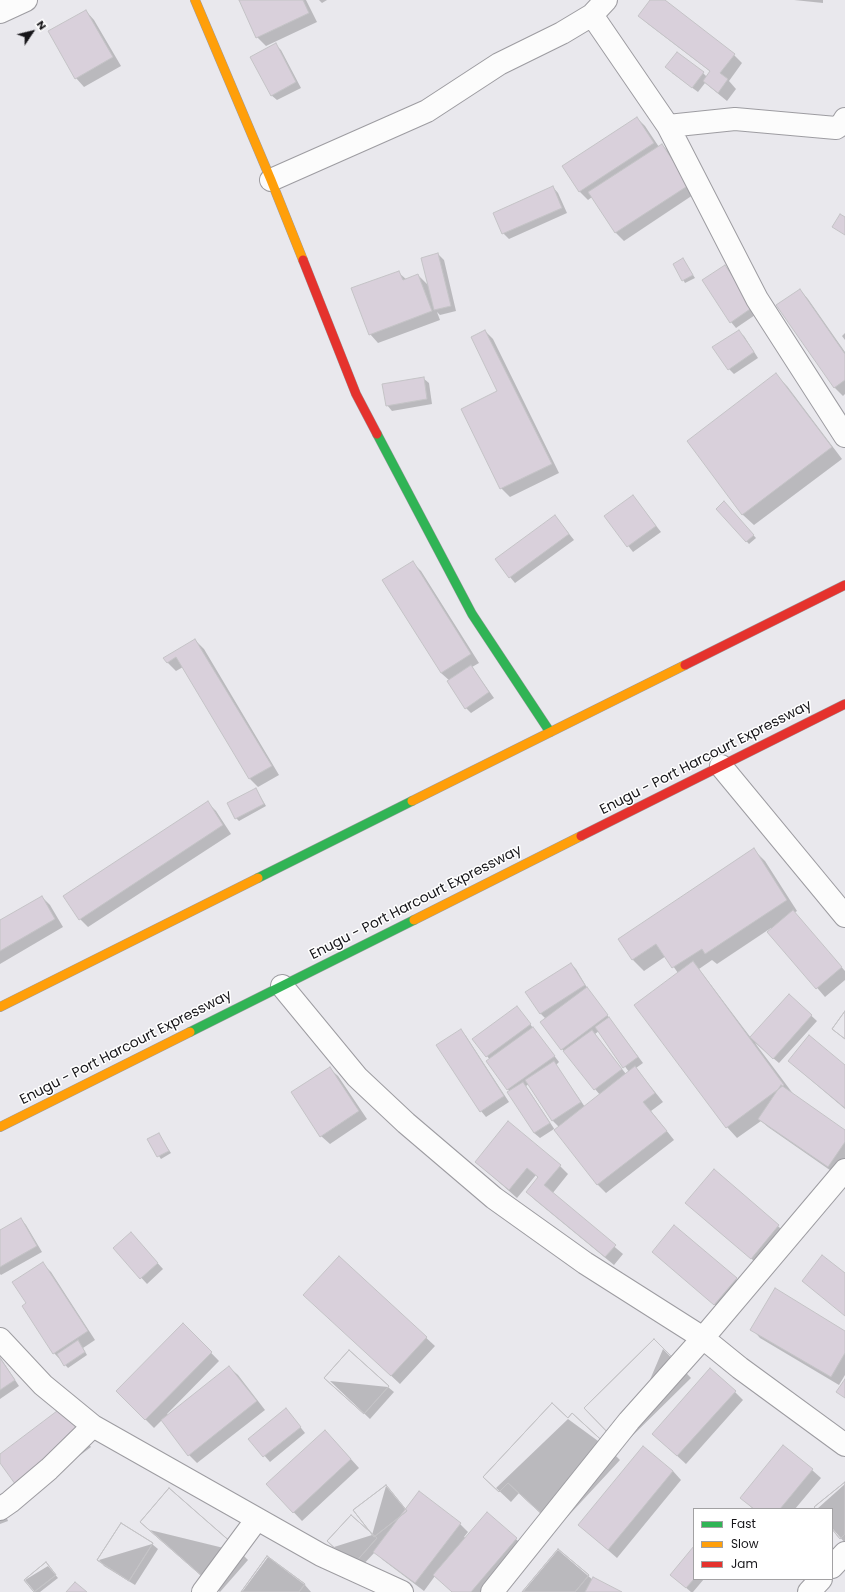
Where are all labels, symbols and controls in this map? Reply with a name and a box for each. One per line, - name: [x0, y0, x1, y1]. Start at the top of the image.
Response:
- north arrow: [12, 12, 52, 52]
- text: N: [33, 17, 51, 33]
- street label: Enugu - Port Harcourt Expressway: [597, 697, 815, 819]
- street label: Enugu - Port Harcourt Expressway: [307, 842, 525, 964]
- street label: Enugu - Port Harcourt Expressway: [17, 987, 235, 1109]
- legend: [693, 1508, 833, 1580]
- text: Fast: [731, 1515, 756, 1532]
- text: Slow: [731, 1535, 759, 1552]
- text: Jam: [731, 1555, 758, 1572]

